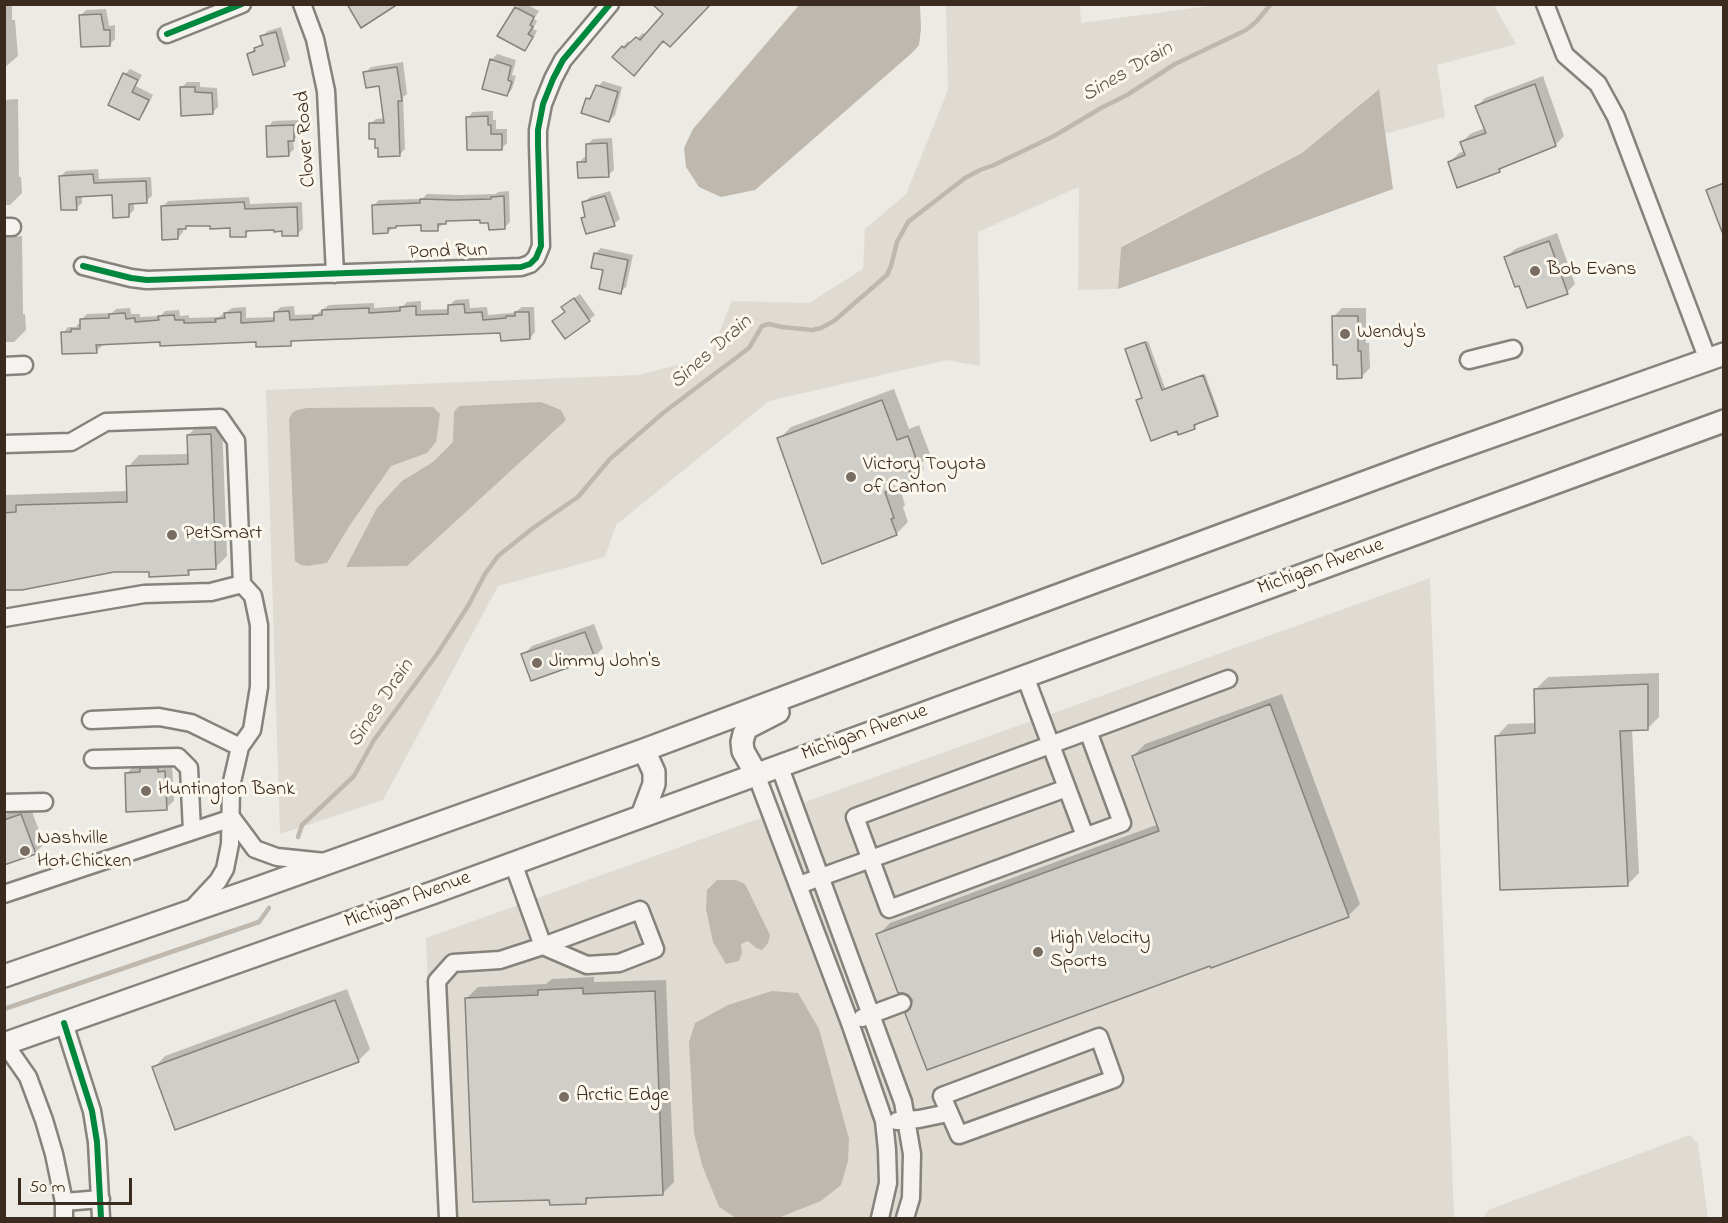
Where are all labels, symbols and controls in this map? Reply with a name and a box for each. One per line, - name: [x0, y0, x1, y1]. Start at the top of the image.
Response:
- water label: Sines Drain: [1078, 37, 1178, 109]
- street label: Clover Road: [292, 90, 322, 188]
- street label: Pond Run: [408, 240, 488, 266]
- place label: Bob Evans: [1547, 259, 1636, 283]
- marker: Bob Evans: [1528, 264, 1542, 278]
- water label: Sines Drain: [666, 311, 758, 395]
- place label: Wendy's: [1357, 322, 1426, 346]
- marker: Wendy's: [1338, 327, 1352, 341]
- place label: Victory Toyota of Canton: [863, 454, 986, 501]
- marker: Victory Toyota of Canton: [844, 470, 858, 484]
- place label: PetSmart: [184, 523, 262, 547]
- marker: PetSmart: [165, 528, 179, 542]
- street label: Michigan Avenue: [1255, 534, 1387, 602]
- place label: Jimmy John's: [549, 651, 661, 675]
- water label: Sines Drain: [343, 655, 421, 753]
- marker: Jimmy John's: [530, 656, 544, 670]
- street label: Michigan Avenue: [799, 700, 931, 768]
- place label: Huntington Bank: [158, 779, 295, 803]
- marker: Huntington Bank: [139, 784, 153, 798]
- place label: Nashville Hot Chicken: [37, 828, 131, 875]
- marker: Nashville Hot Chicken: [18, 844, 32, 858]
- street label: Michigan Avenue: [342, 867, 474, 935]
- place label: High Velocity Sports: [1050, 928, 1150, 975]
- marker: High Velocity Sports: [1031, 945, 1045, 959]
- place label: Arctic Edge: [576, 1085, 669, 1109]
- marker: Arctic Edge: [557, 1090, 571, 1104]
- scale bar: [21, 1166, 135, 1204]
- text: 50 m: [29, 1175, 66, 1201]

